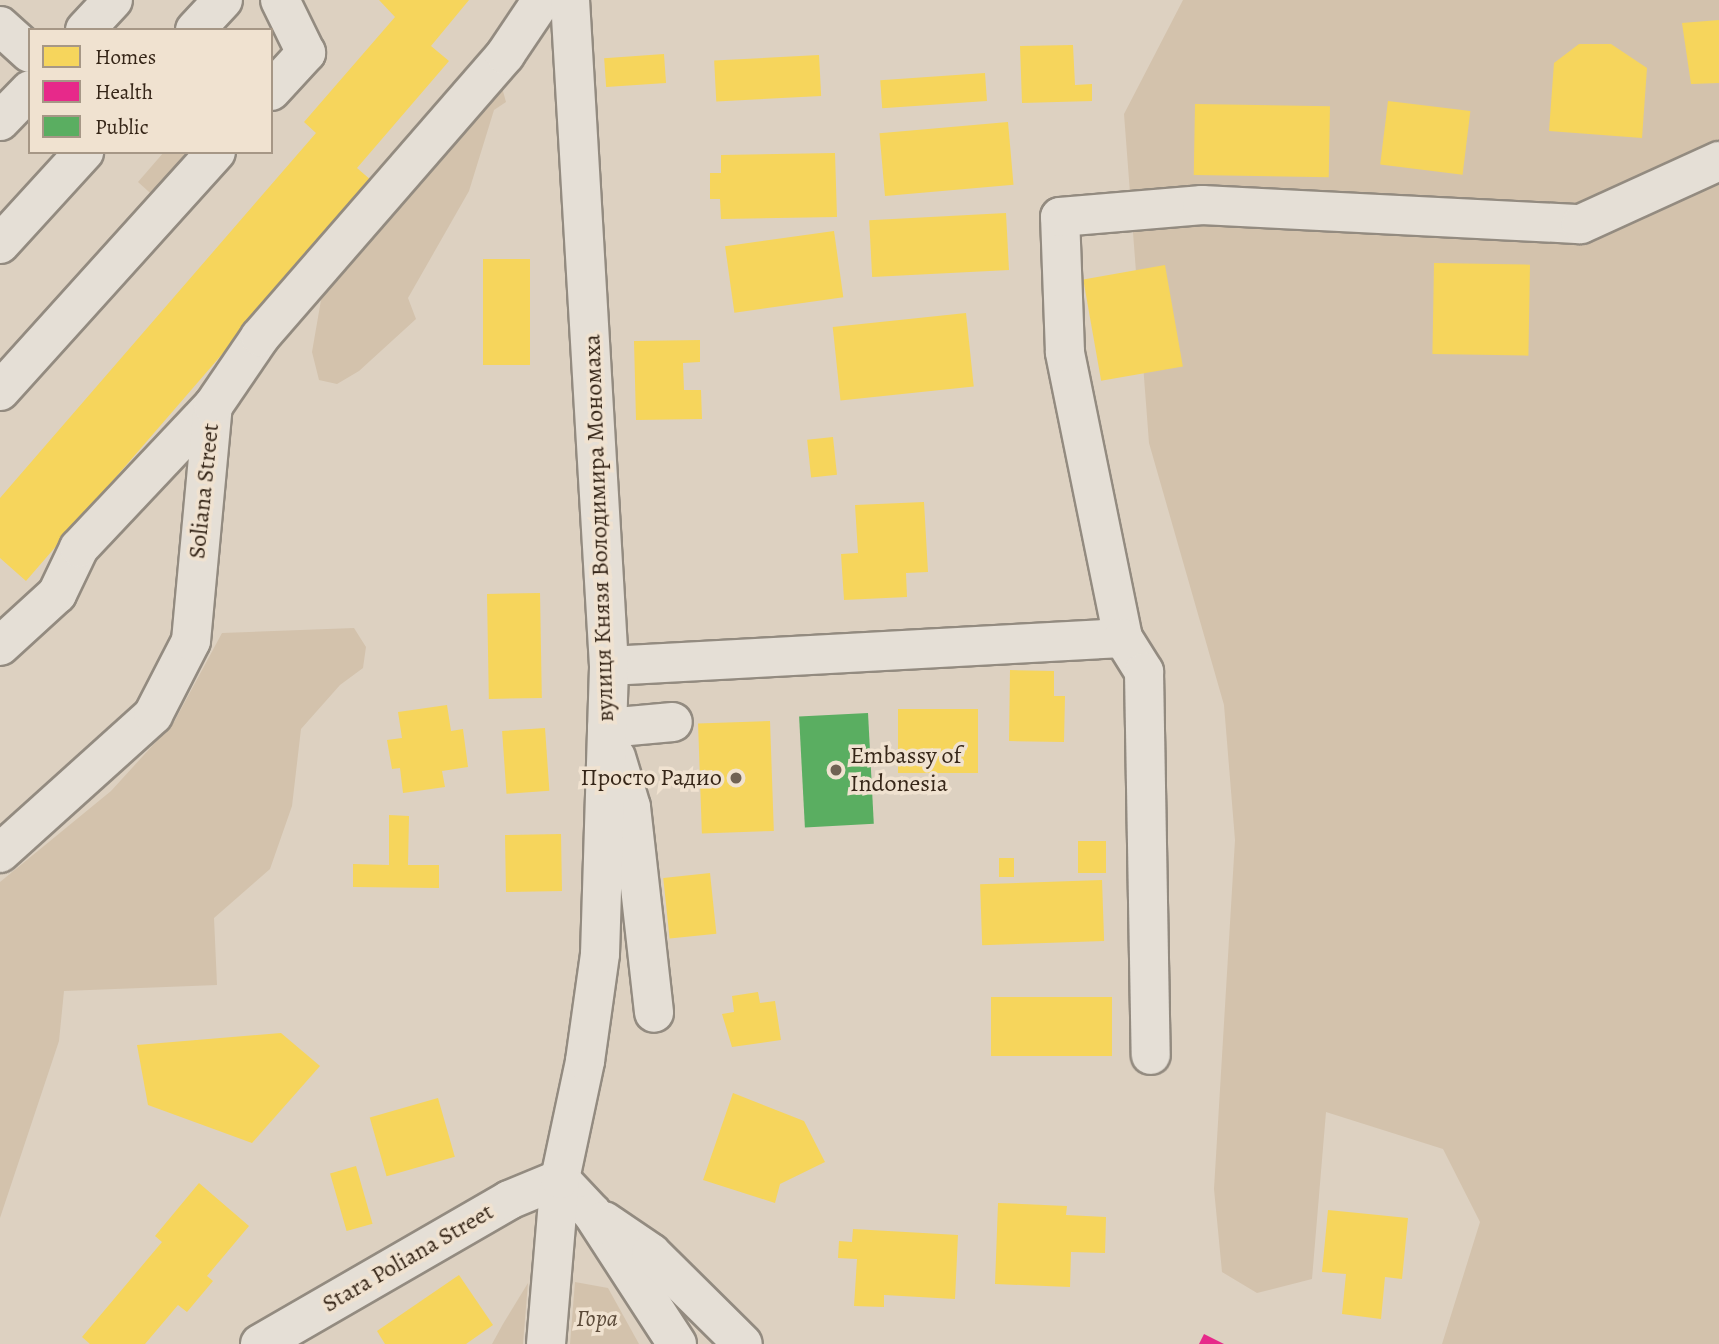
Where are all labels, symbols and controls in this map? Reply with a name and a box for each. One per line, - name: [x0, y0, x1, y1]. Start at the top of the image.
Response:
- legend: [28, 28, 273, 154]
- text: Homes: [95, 43, 156, 71]
- text: Health: [95, 78, 153, 106]
- text: Public: [95, 113, 149, 141]
- street label: вулиця Князя Володимира Мономаха: [578, 334, 620, 722]
- street label: Soliana Street: [183, 422, 225, 560]
- place label: Embassy of Indonesia: [850, 742, 961, 798]
- marker: Embassy of Indonesia: [828, 762, 844, 778]
- place label: Просто Радио: [580, 764, 722, 792]
- marker: Просто Радио: [728, 770, 744, 786]
- street label: Stara Poliana Street: [317, 1197, 499, 1319]
- park label: Гора: [576, 1305, 618, 1333]

